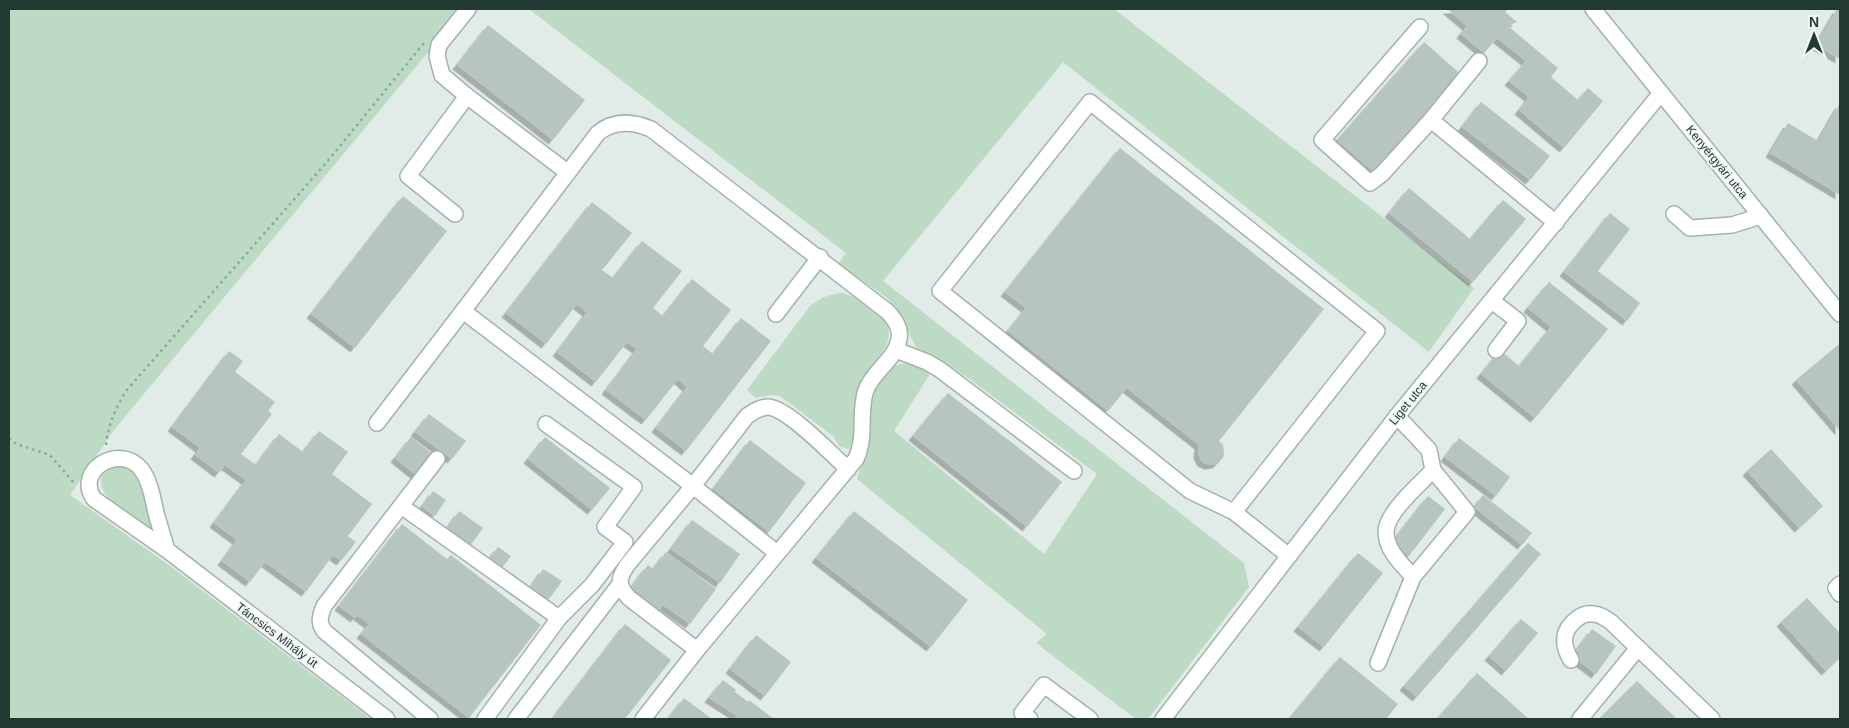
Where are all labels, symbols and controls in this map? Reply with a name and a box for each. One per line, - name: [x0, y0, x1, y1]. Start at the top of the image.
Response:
- north arrow: [1789, 10, 1839, 60]
- text: N: [1809, 14, 1819, 30]
- street label: Kenyérgyári utca: [1683, 123, 1751, 202]
- street label: Liget utca: [1386, 378, 1430, 428]
- street label: Táncsics Mihály út: [233, 600, 321, 671]

